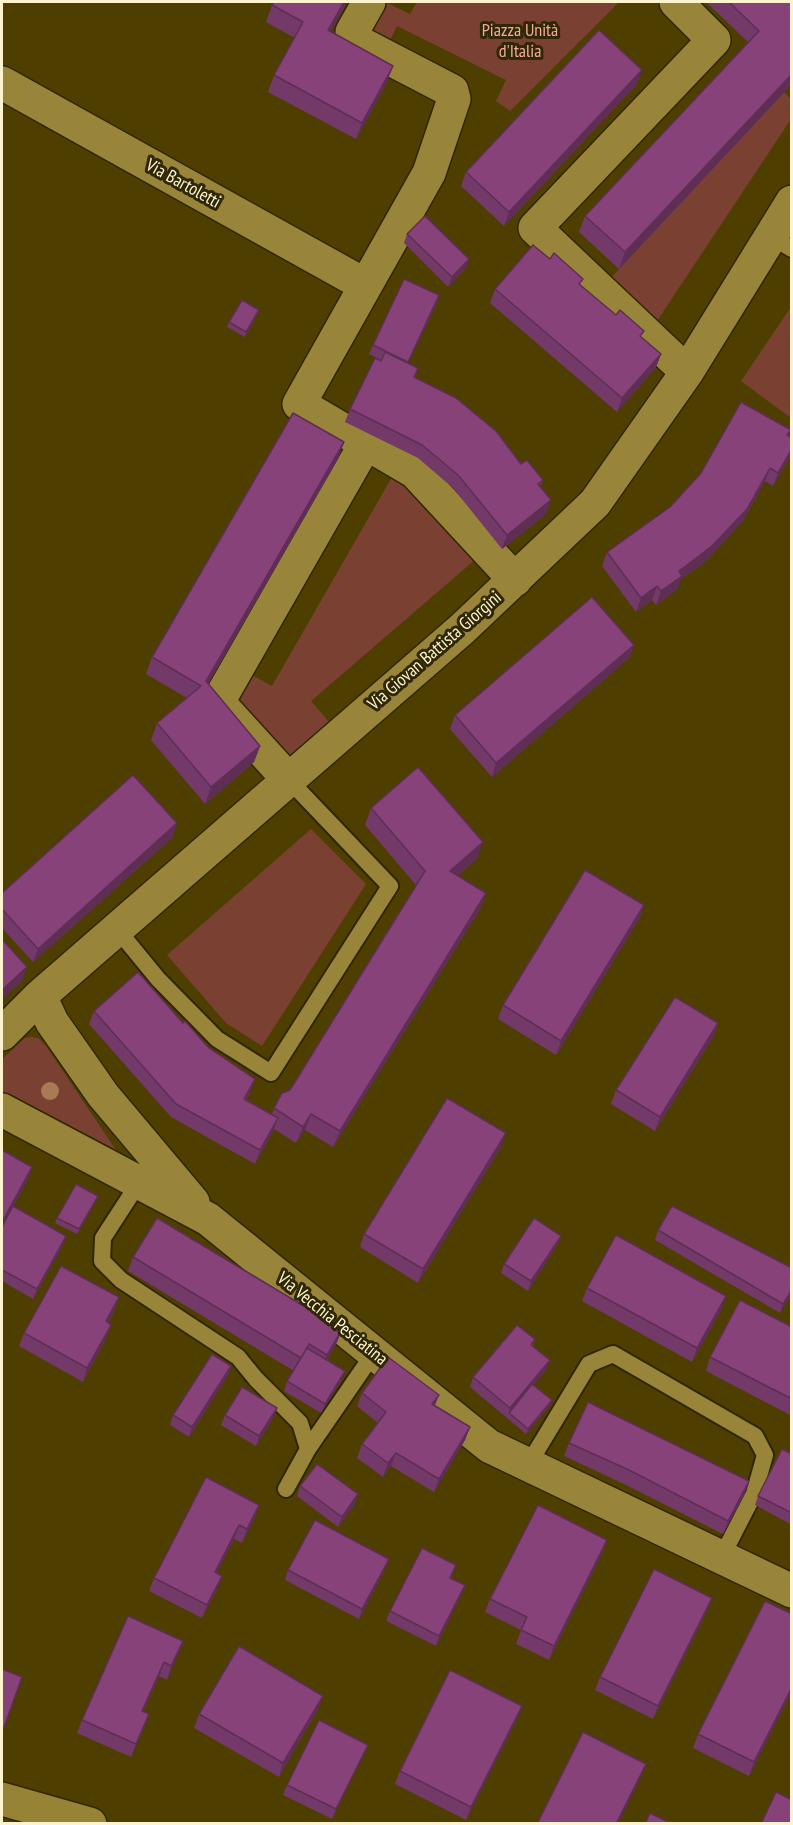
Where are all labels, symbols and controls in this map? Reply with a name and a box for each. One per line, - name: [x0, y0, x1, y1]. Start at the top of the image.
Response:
- park label: Piazza Unità d'Italia: [482, 20, 558, 63]
- street label: Via Bartoletti: [142, 155, 224, 213]
- street label: Via Giovan Battista Giorgini: [364, 587, 506, 715]
- street label: Via Vecchia Pesciatina: [272, 1268, 392, 1370]

